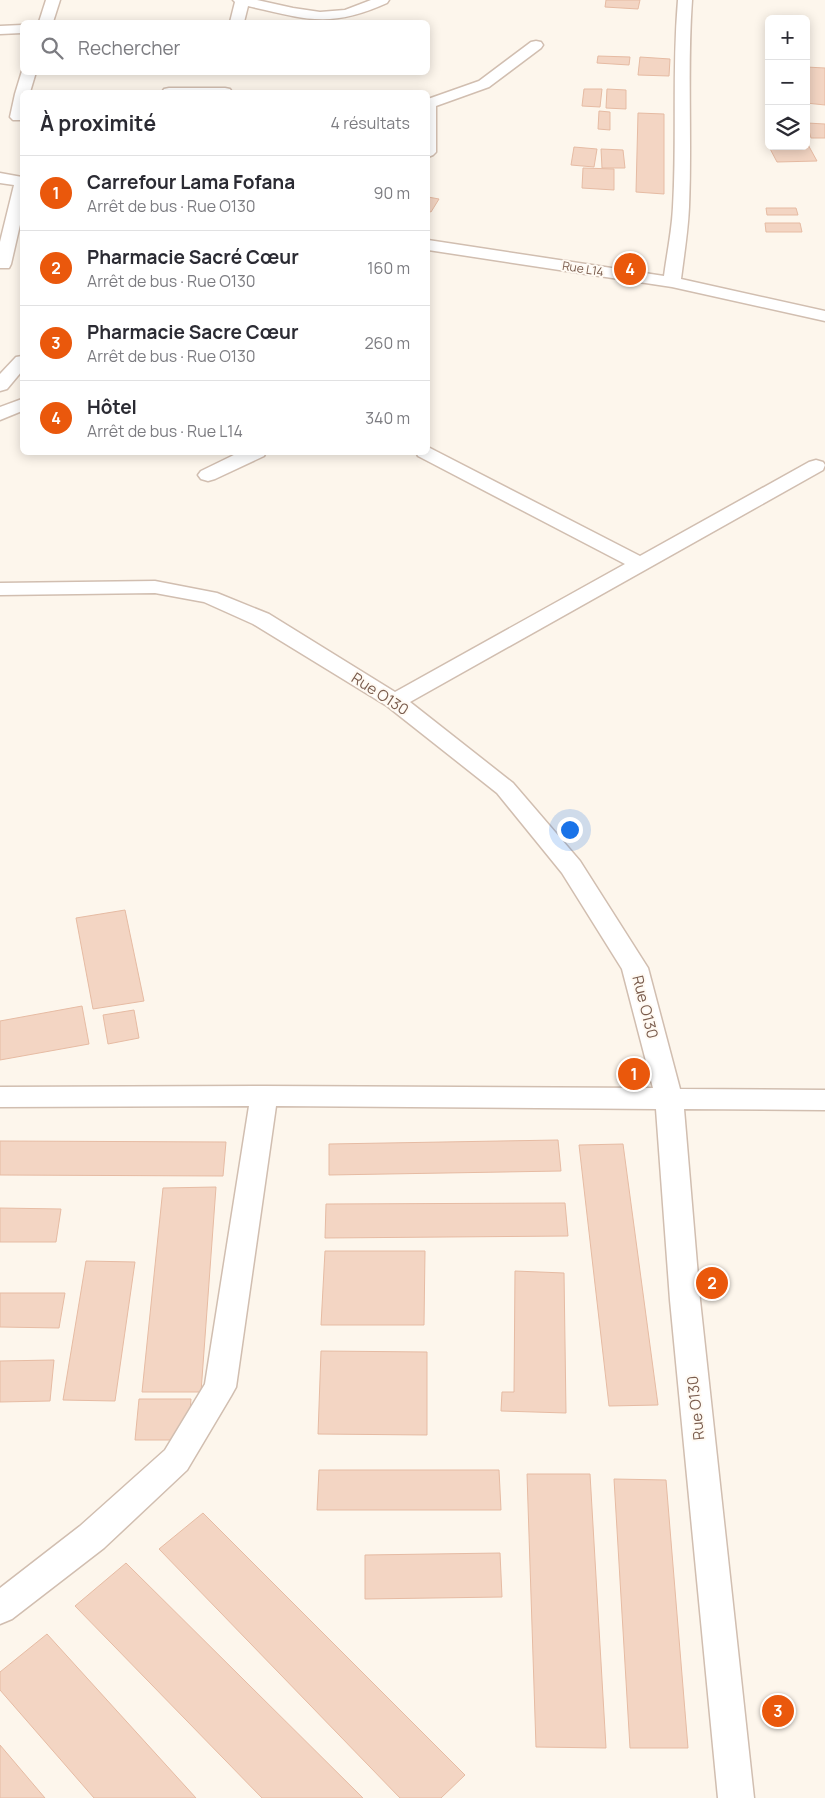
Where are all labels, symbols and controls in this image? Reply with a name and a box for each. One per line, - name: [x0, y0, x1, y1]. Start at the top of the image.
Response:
- map controls: [765, 15, 810, 150]
- button: +: [765, 15, 810, 60]
- search box: [20, 20, 430, 75]
- icon: search: [38, 34, 66, 62]
- text: Rechercher: [78, 35, 180, 61]
- button: −: [765, 60, 810, 105]
- button: layers: [765, 105, 810, 150]
- text: À proximité: [40, 109, 156, 137]
- text: 4 résultats: [331, 112, 410, 134]
- text: Carrefour Lama Fofana: [87, 169, 295, 195]
- text: 1: [52, 182, 60, 204]
- text: 90 m: [374, 182, 410, 204]
- text: Arrêt de bus · Rue O130: [87, 195, 256, 217]
- text: Pharmacie Sacré Cœur: [87, 244, 299, 270]
- pin: 4: [614, 250, 646, 288]
- text: 2: [51, 257, 61, 279]
- text: 160 m: [367, 257, 410, 279]
- street label: Rue L14: [561, 257, 605, 280]
- text: Arrêt de bus · Rue O130: [87, 270, 256, 292]
- text: Pharmacie Sacre Cœur: [87, 319, 299, 345]
- text: 3: [51, 332, 61, 354]
- text: 260 m: [364, 332, 410, 354]
- text: Arrêt de bus · Rue O130: [87, 345, 256, 367]
- text: Hôtel: [87, 394, 137, 420]
- text: 4: [51, 407, 61, 429]
- text: 340 m: [365, 407, 410, 429]
- text: Arrêt de bus · Rue L14: [87, 420, 243, 442]
- street label: Rue O130: [348, 667, 413, 720]
- your location: [557, 817, 583, 843]
- street label: Rue O130: [628, 973, 663, 1041]
- pin: 1: [618, 1055, 650, 1093]
- pin: 2: [696, 1264, 728, 1302]
- street label: Rue O130: [682, 1375, 709, 1441]
- pin: 3: [762, 1692, 794, 1730]

